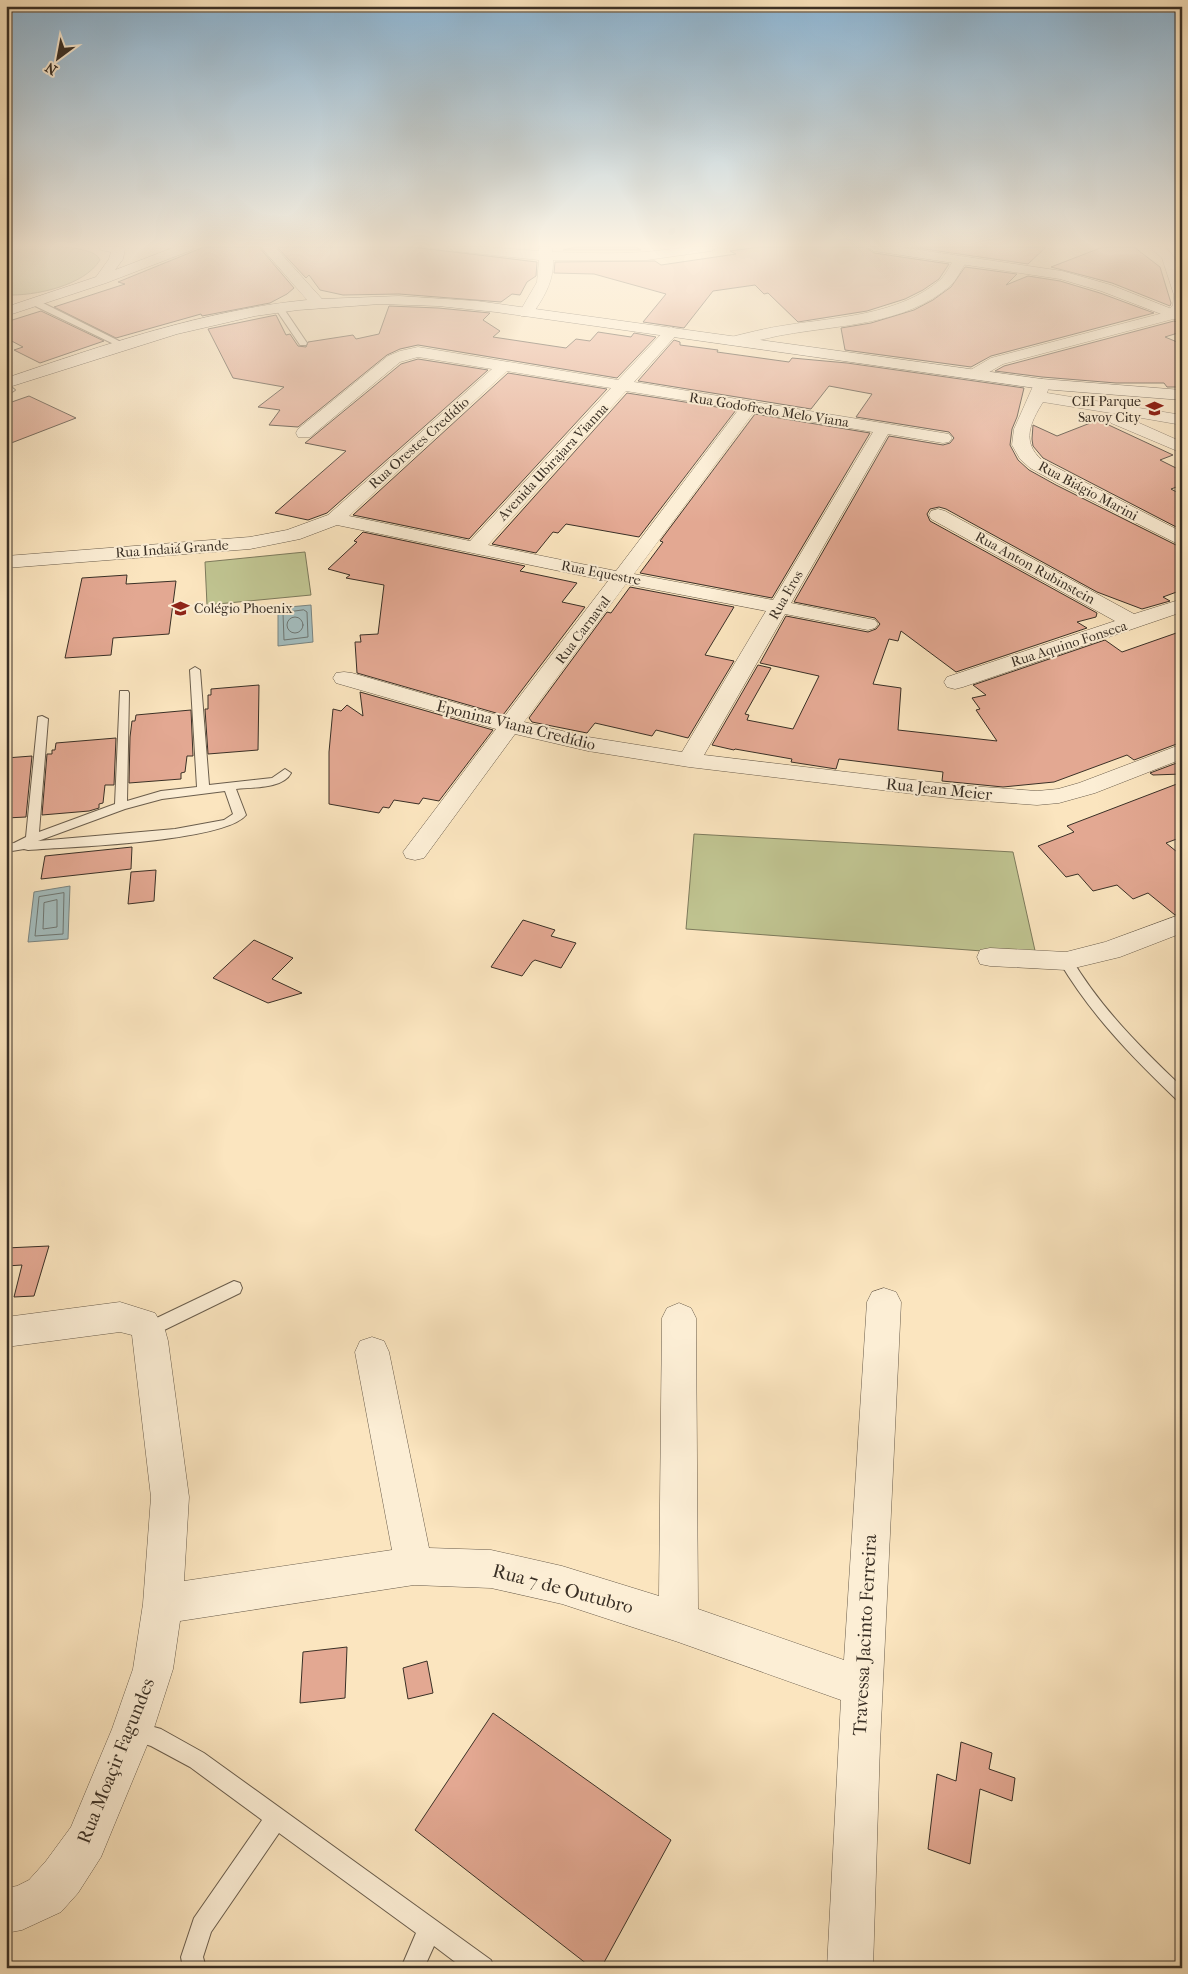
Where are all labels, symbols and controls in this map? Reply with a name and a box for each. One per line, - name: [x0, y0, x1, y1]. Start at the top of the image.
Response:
- north arrow: [32, 32, 82, 82]
- text: N: [42, 58, 60, 79]
- street label: Rua Godofredo Melo Viana: [688, 389, 851, 431]
- place label: CEI Parque Savoy City: [1072, 393, 1142, 426]
- street label: Rua Orestes Credídio: [365, 394, 473, 492]
- street label: Avenida Ubirajara Vianna: [493, 399, 612, 525]
- school or university icon: CEI Parque Savoy City: [1145, 399, 1165, 419]
- street label: Rua Biágio Marini: [1035, 458, 1141, 524]
- street label: Rua Anton Rubinstein: [972, 528, 1098, 608]
- street label: Rua Indaiá Grande: [115, 537, 229, 561]
- street label: Rua Equestre: [560, 557, 642, 589]
- street label: Rua Eros: [765, 567, 807, 623]
- street label: Rua Carnaval: [552, 593, 614, 667]
- school or university icon: Colégio Phoenix: [170, 598, 190, 618]
- place label: Colégio Phoenix: [194, 600, 293, 617]
- street label: Rua Aquino Fonseca: [1009, 617, 1130, 671]
- street label: Eponina Viana Credídio: [434, 696, 598, 754]
- street label: Rua Jean Meier: [885, 774, 993, 804]
- street label: Travessa Jacinto Ferreira: [849, 1533, 881, 1736]
- street label: Rua 7 de Outubro: [490, 1560, 636, 1618]
- street label: Rua Moaçir Fagundes: [73, 1675, 159, 1847]

